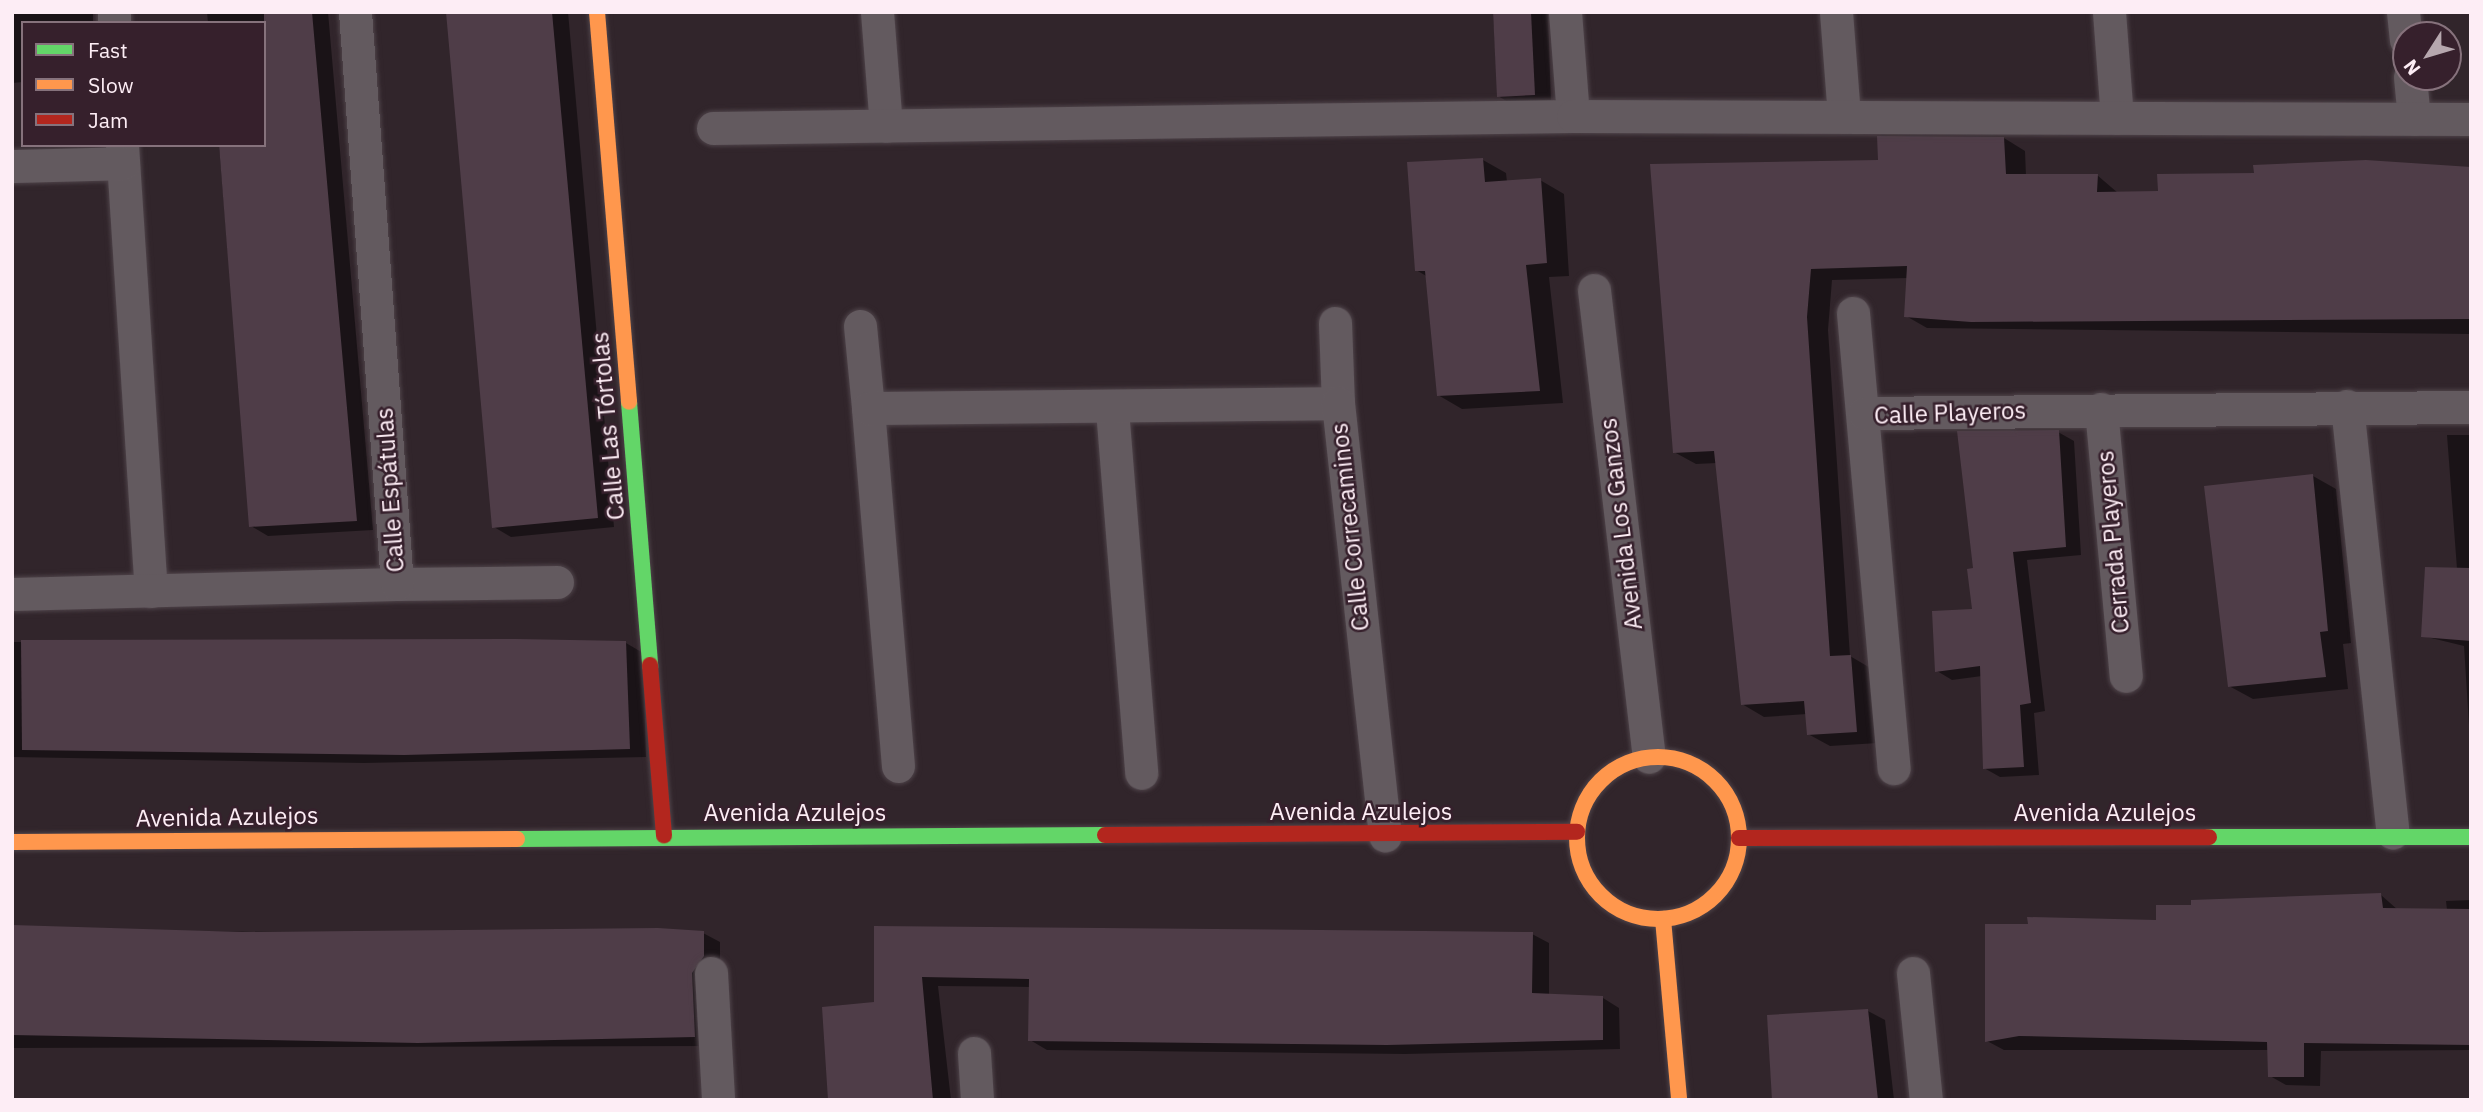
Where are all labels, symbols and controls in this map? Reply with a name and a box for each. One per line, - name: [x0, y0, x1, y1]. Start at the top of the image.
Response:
- legend: [21, 21, 266, 147]
- north arrow: [2392, 21, 2462, 91]
- text: Fast: [88, 36, 128, 64]
- text: N: [2398, 55, 2426, 80]
- text: Slow: [88, 71, 134, 99]
- text: Jam: [88, 106, 128, 134]
- street label: Calle Las Tórtolas: [585, 331, 631, 521]
- street label: Calle Playeros: [1873, 396, 2027, 430]
- street label: Calle Espátulas: [370, 407, 410, 573]
- street label: Avenida Los Ganzos: [1594, 416, 1648, 632]
- street label: Calle Correcaminos: [1325, 422, 1375, 632]
- street label: Cerrada Playeros: [2091, 449, 2135, 635]
- street label: Avenida Azulejos: [1270, 798, 1452, 826]
- street label: Avenida Azulejos: [704, 799, 886, 827]
- street label: Avenida Azulejos: [2014, 799, 2196, 827]
- street label: Avenida Azulejos: [135, 801, 319, 833]

